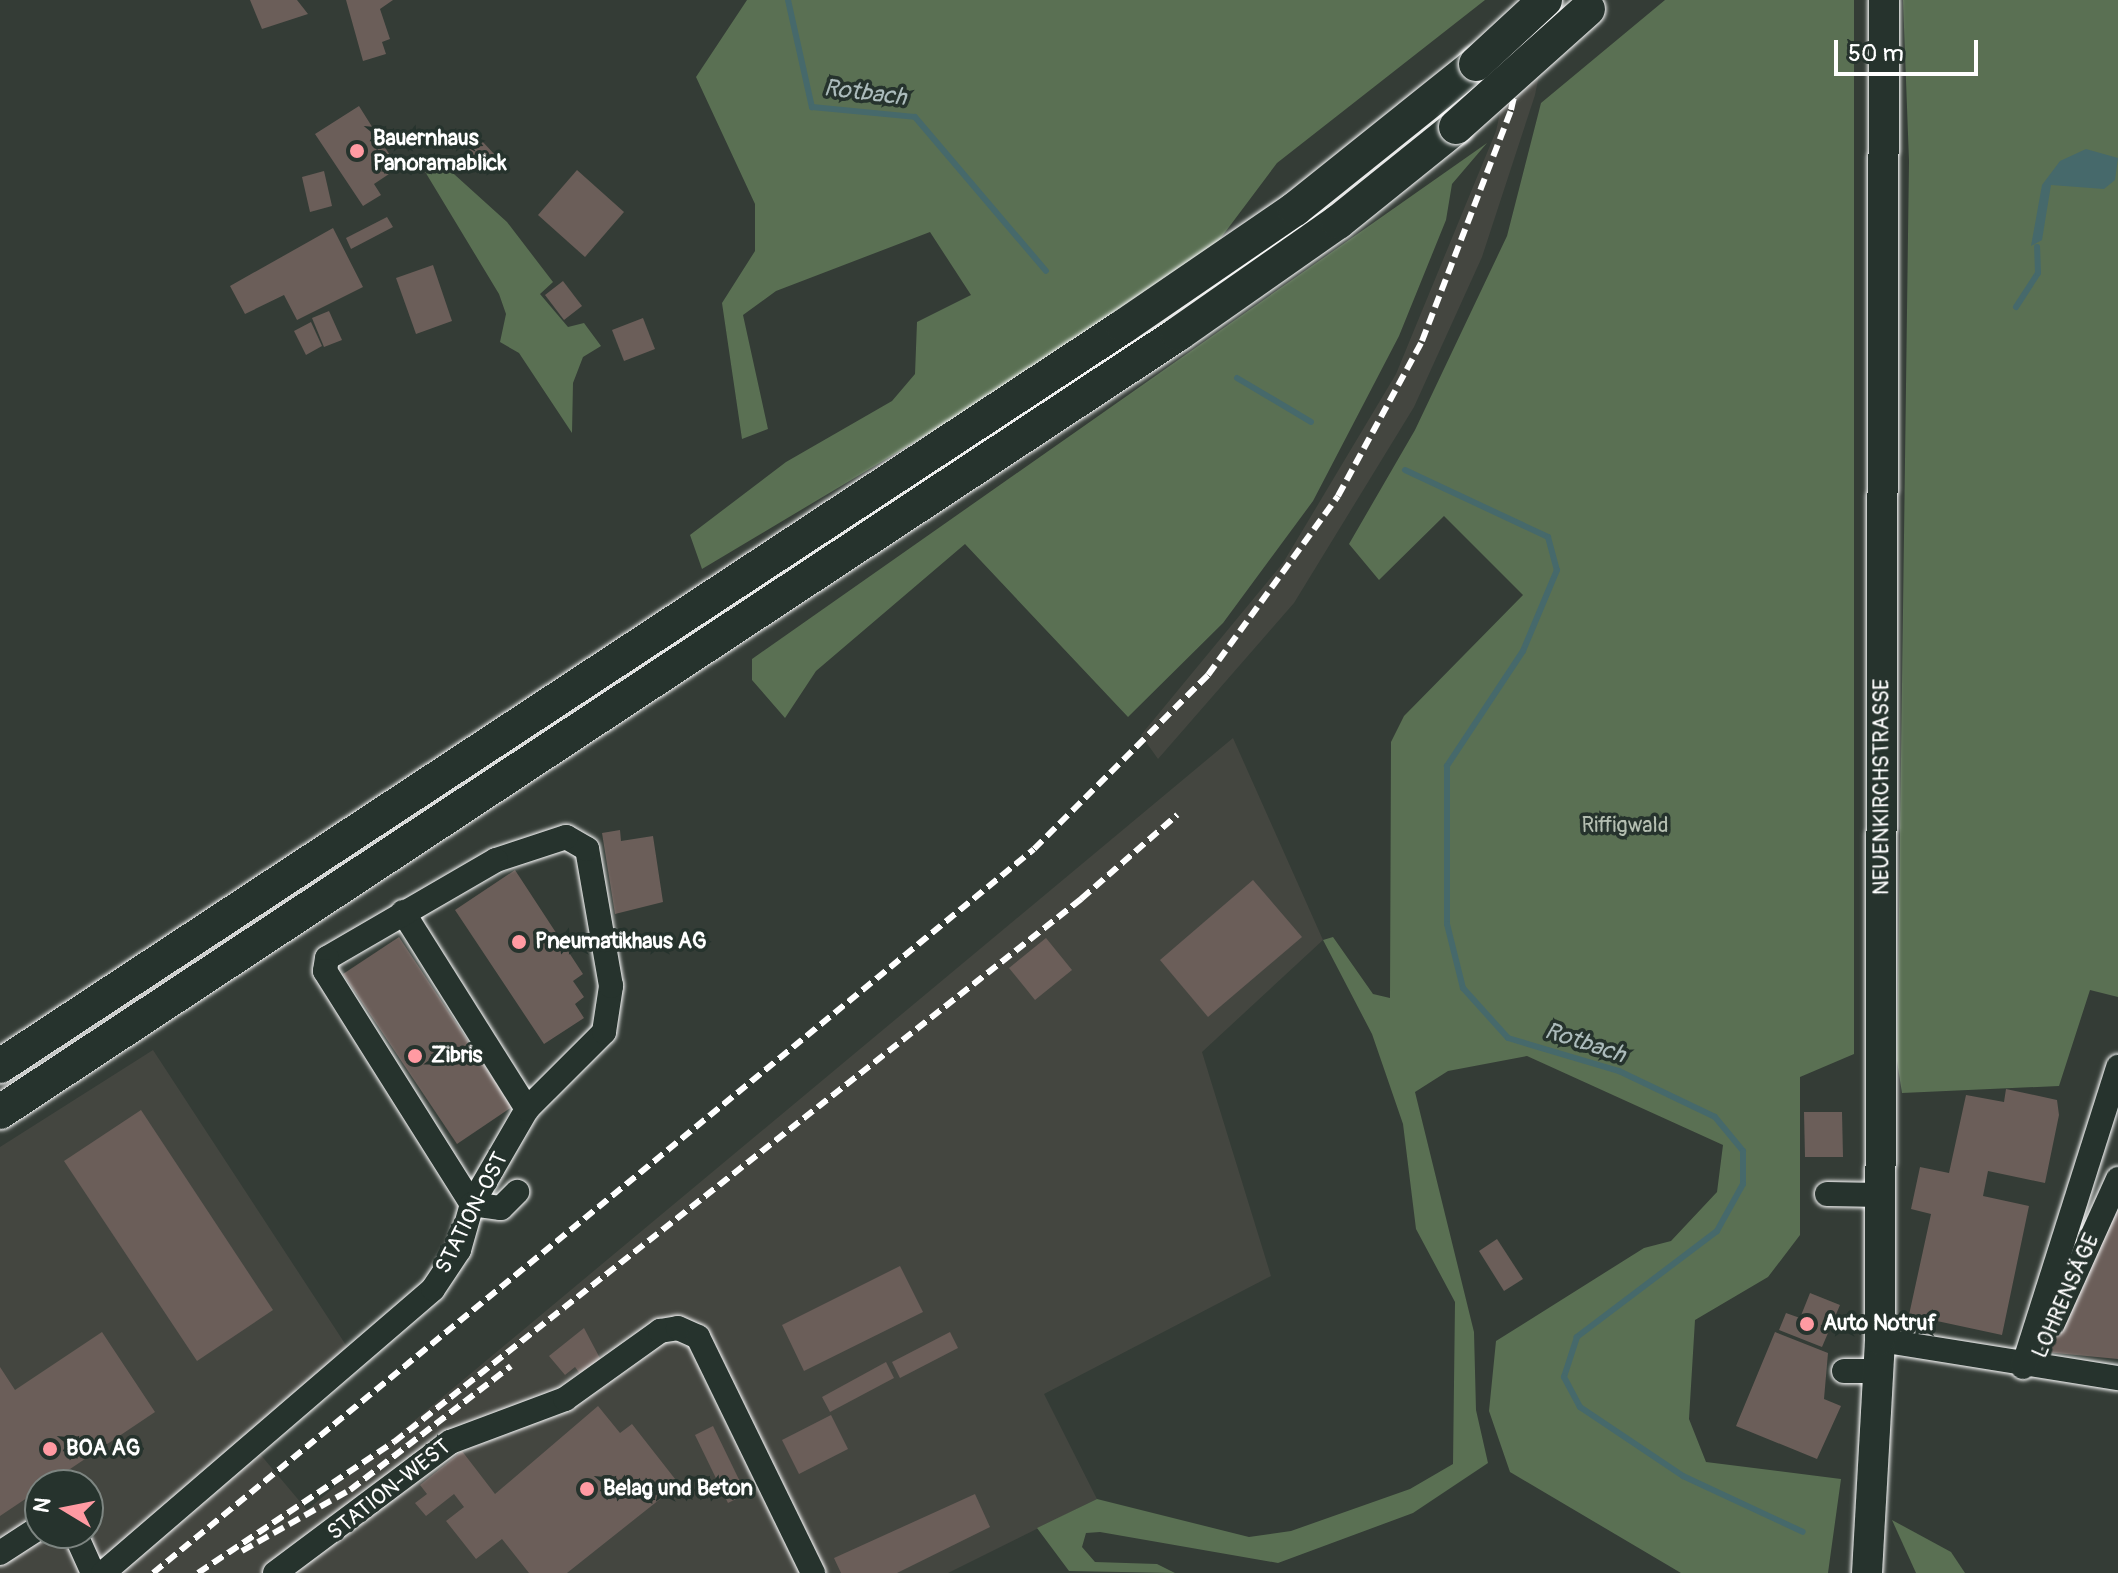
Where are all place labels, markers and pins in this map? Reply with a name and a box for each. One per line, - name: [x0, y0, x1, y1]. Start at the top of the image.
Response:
- place label: Bauernhaus Panoramablick: [373, 125, 507, 176]
- marker: Bauernhaus Panoramablick: [348, 142, 366, 160]
- place label: Pneumatikhaus AG: [535, 929, 707, 955]
- marker: Pneumatikhaus AG: [510, 933, 528, 951]
- place label: Zibris: [431, 1043, 482, 1069]
- marker: Zibris: [406, 1047, 424, 1065]
- place label: Auto Notruf: [1823, 1311, 1936, 1337]
- marker: Auto Notruf: [1798, 1315, 1816, 1333]
- place label: BOA AG: [66, 1436, 140, 1462]
- marker: BOA AG: [41, 1440, 59, 1458]
- place label: Belag und Beton: [603, 1476, 753, 1502]
- marker: Belag und Beton: [578, 1480, 596, 1498]

